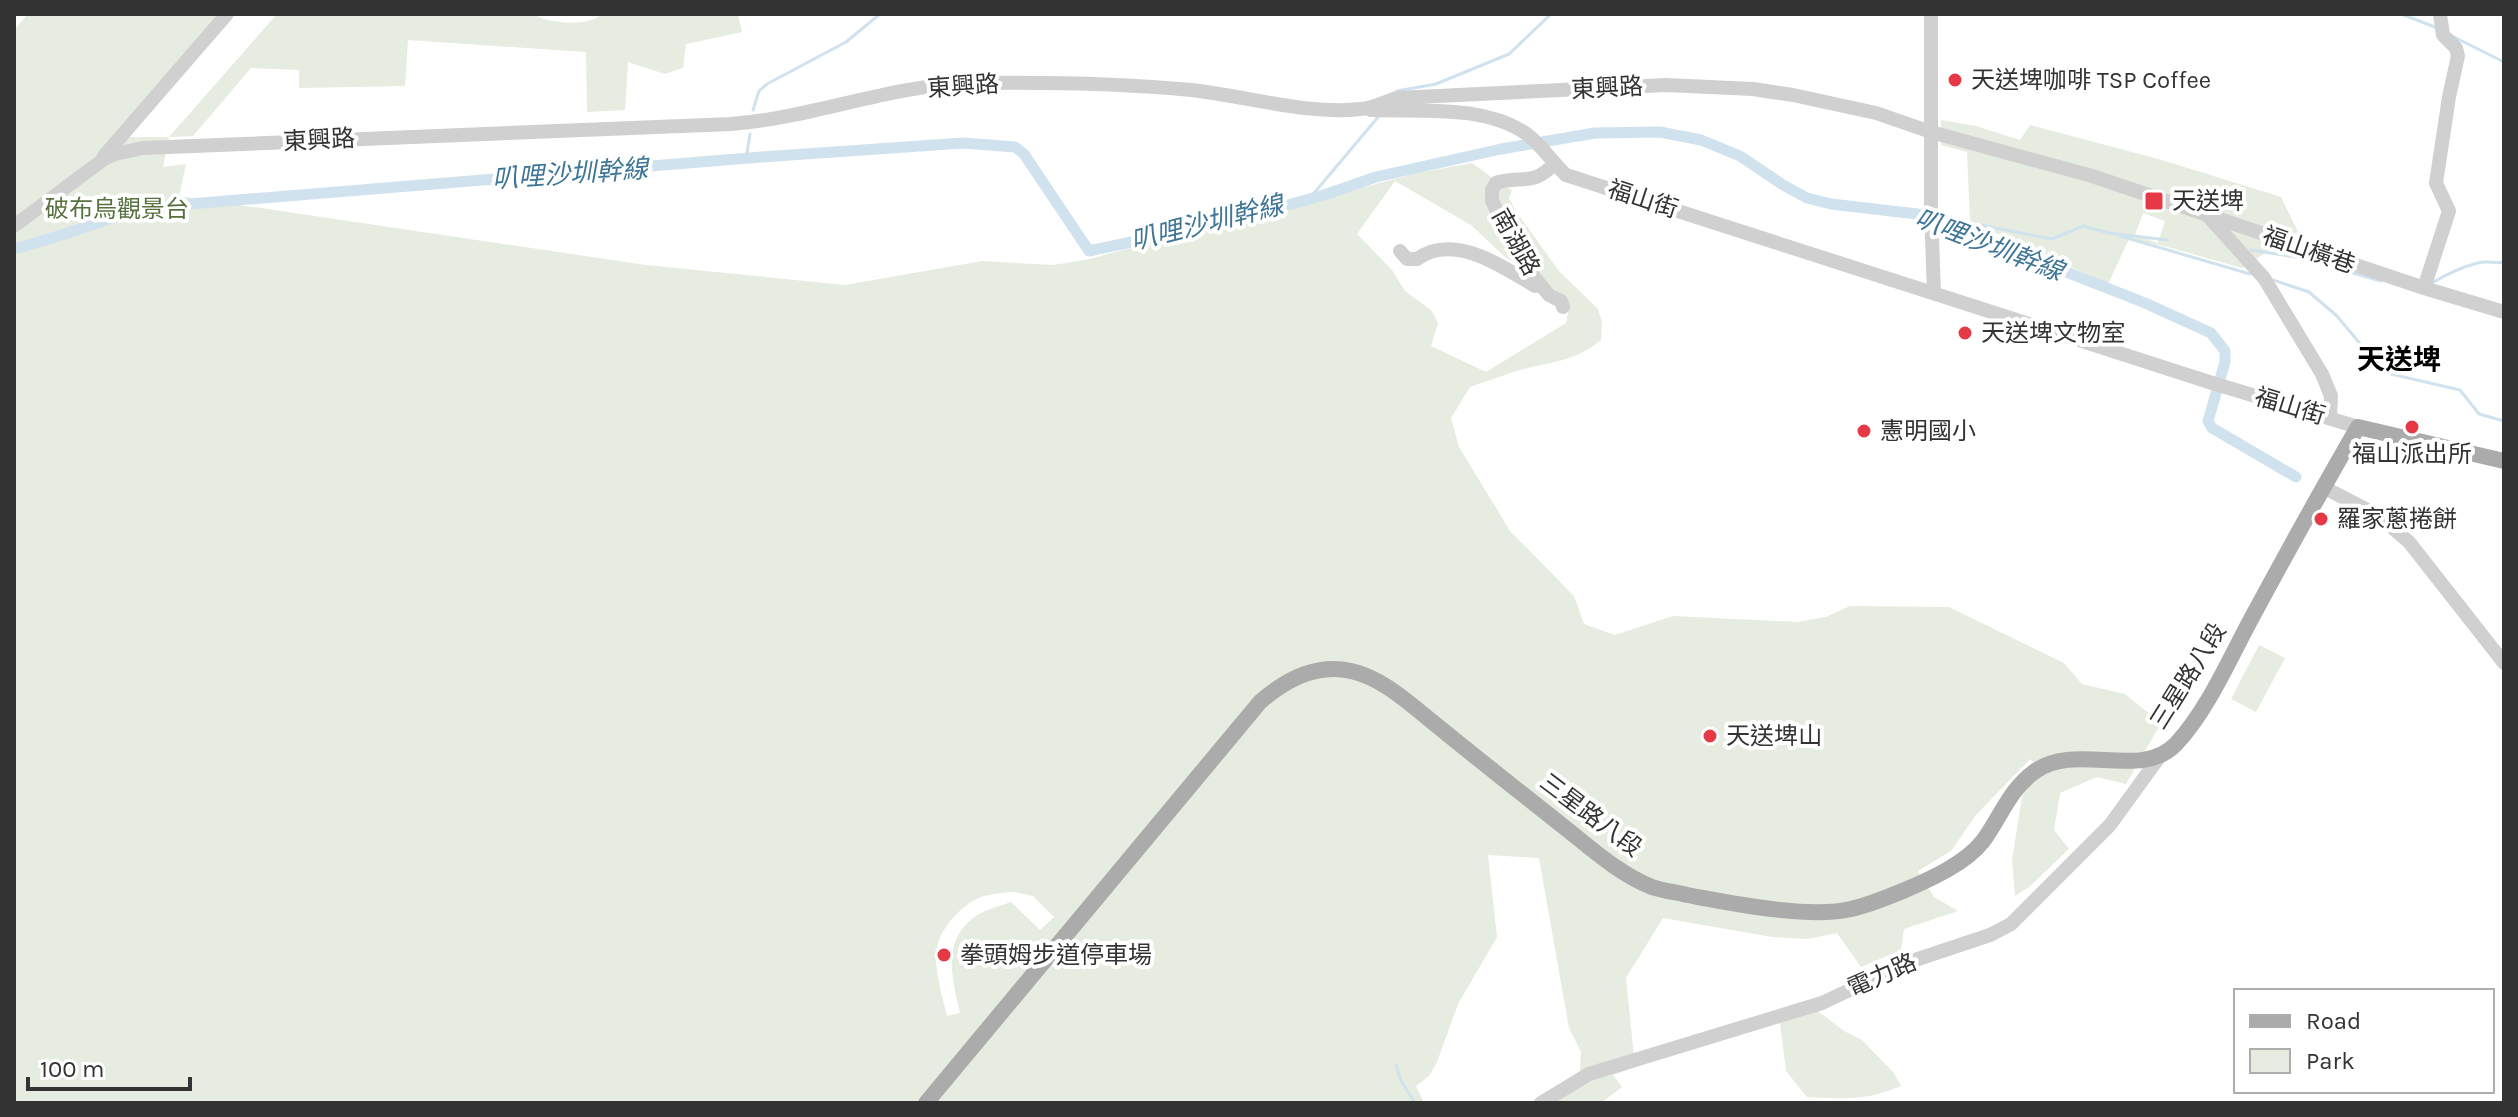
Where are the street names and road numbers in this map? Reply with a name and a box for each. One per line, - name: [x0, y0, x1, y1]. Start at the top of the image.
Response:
- street label: 東興路: [926, 70, 1000, 102]
- street label: 東興路: [1570, 72, 1644, 104]
- street label: 東興路: [282, 124, 356, 156]
- street label: 福山街: [1604, 175, 1682, 223]
- street label: 南湖路: [1486, 204, 1546, 280]
- street label: 福山橫巷: [2259, 221, 2359, 279]
- street label: 福山街: [2251, 382, 2329, 430]
- street label: 三星路八段: [2144, 618, 2232, 734]
- street label: 三星路八段: [1535, 768, 1647, 862]
- street label: 電力路: [1843, 948, 1921, 1002]

